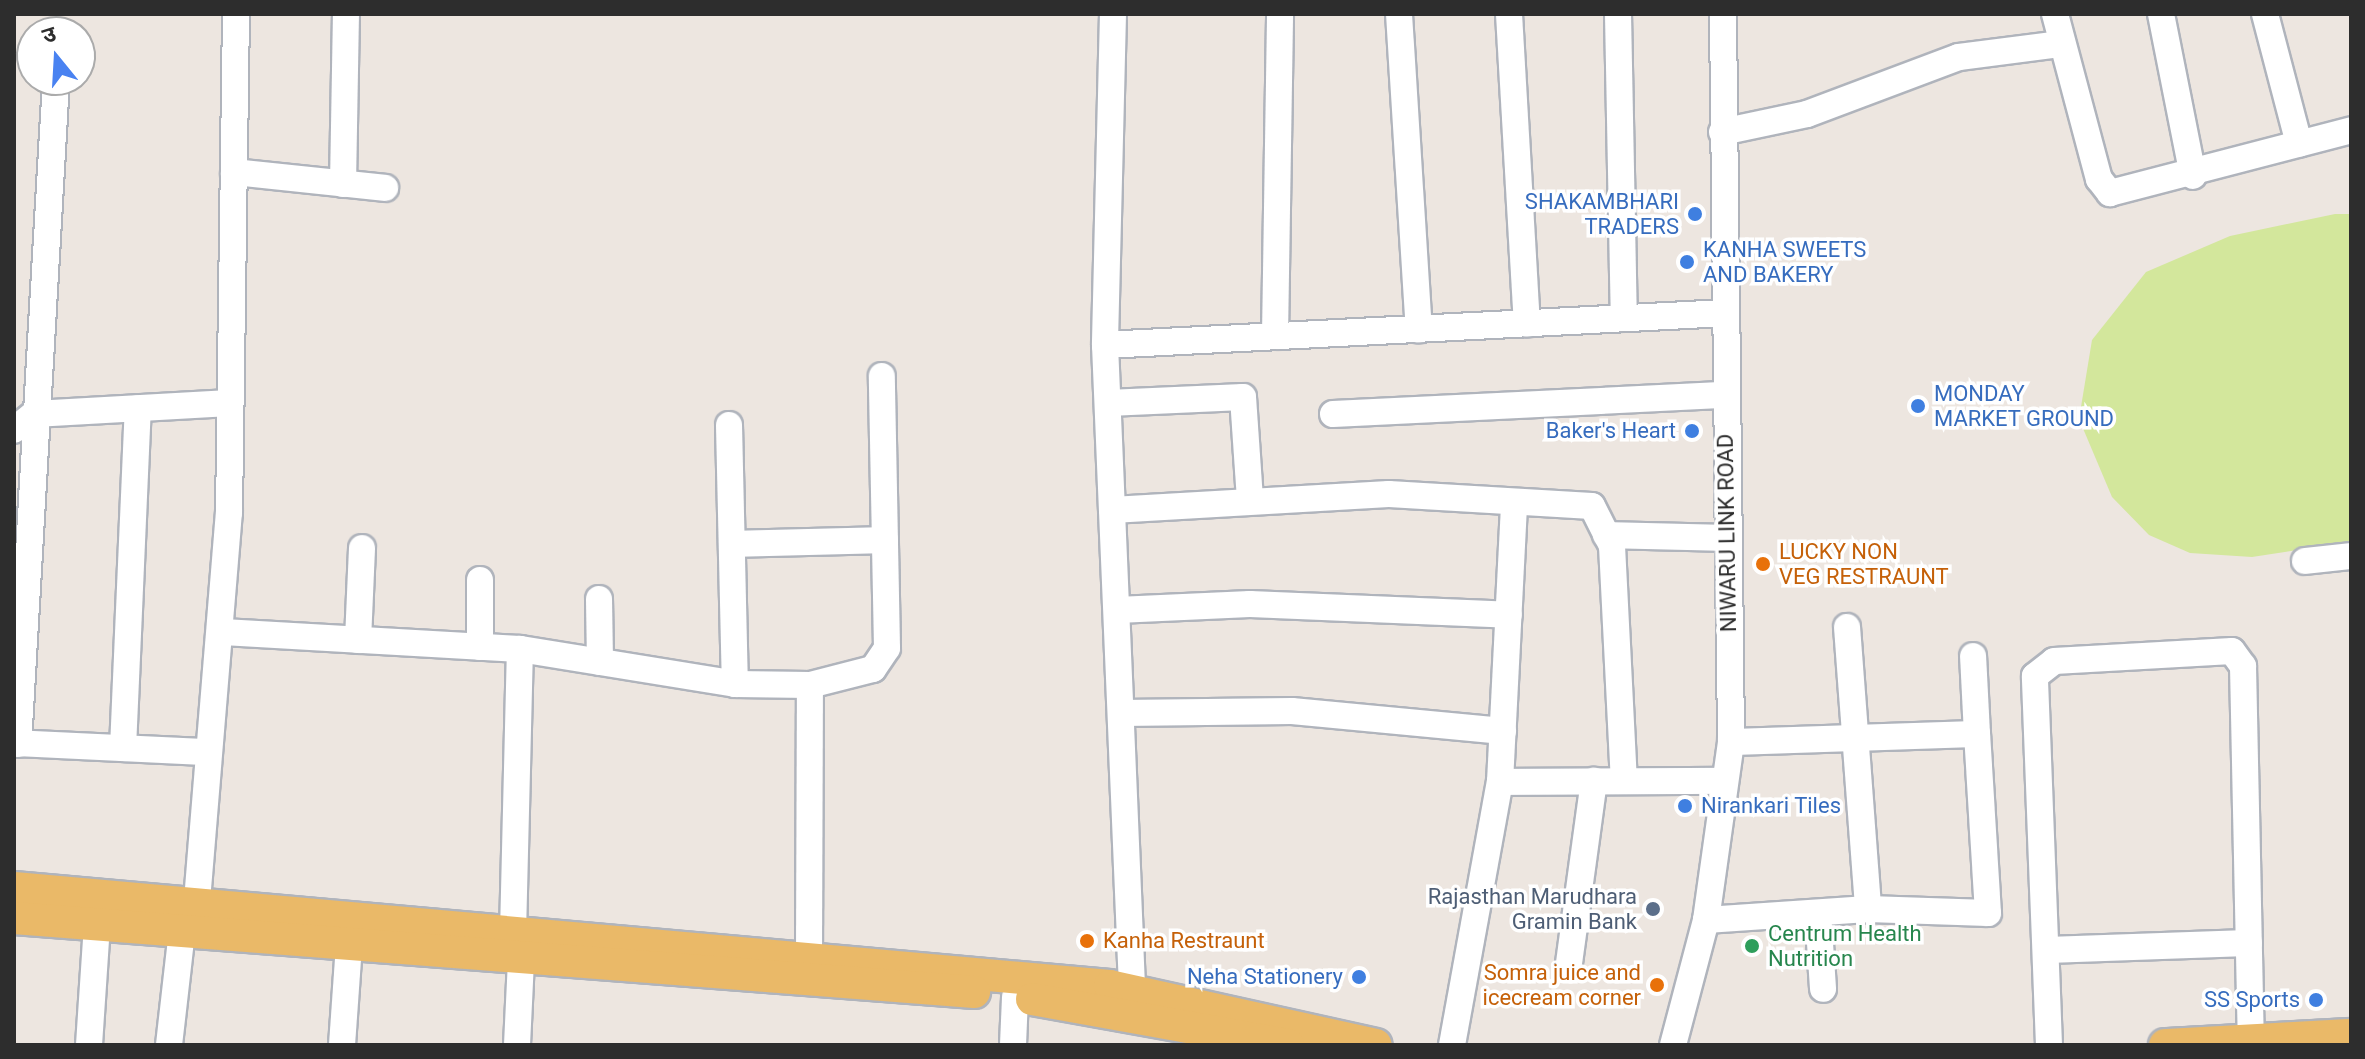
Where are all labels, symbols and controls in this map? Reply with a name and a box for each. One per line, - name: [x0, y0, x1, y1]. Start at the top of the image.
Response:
- north arrow: [16, 16, 96, 96]
- text: उ: [39, 21, 59, 48]
- place label: SHAKAMBHARI TRADERS: [1525, 188, 1679, 240]
- marker: SHAKAMBHARI TRADERS: [1686, 205, 1704, 223]
- place label: KANHA SWEETS AND BAKERY: [1703, 236, 1866, 288]
- marker: KANHA SWEETS AND BAKERY: [1678, 253, 1696, 271]
- place label: MONDAY MARKET GROUND: [1934, 380, 2114, 432]
- marker: MONDAY MARKET GROUND: [1909, 397, 1927, 415]
- place label: Baker's Heart: [1546, 418, 1676, 444]
- marker: Baker's Heart: [1683, 422, 1701, 440]
- street label: NIWARU LINK ROAD: [1712, 434, 1742, 632]
- place label: LUCKY NON VEG RESTRAUNT: [1779, 538, 1949, 590]
- marker: LUCKY NON VEG RESTRAUNT: [1754, 555, 1772, 573]
- place label: Nirankari Tiles: [1701, 793, 1841, 819]
- marker: Nirankari Tiles: [1676, 797, 1694, 815]
- place label: Rajasthan Marudhara Gramin Bank: [1428, 883, 1637, 934]
- marker: Rajasthan Marudhara Gramin Bank: [1644, 900, 1662, 918]
- place label: Centrum Health Nutrition: [1768, 920, 1922, 972]
- place label: Kanha Restraunt: [1103, 928, 1265, 954]
- marker: Kanha Restraunt: [1078, 932, 1096, 950]
- marker: Centrum Health Nutrition: [1743, 937, 1761, 955]
- place label: Somra juice and icecream corner: [1483, 959, 1641, 1010]
- place label: Neha Stationery: [1187, 964, 1343, 990]
- marker: Neha Stationery: [1350, 968, 1368, 986]
- marker: Somra juice and icecream corner: [1648, 976, 1666, 994]
- place label: SS Sports: [2204, 987, 2300, 1013]
- marker: SS Sports: [2307, 991, 2325, 1009]

